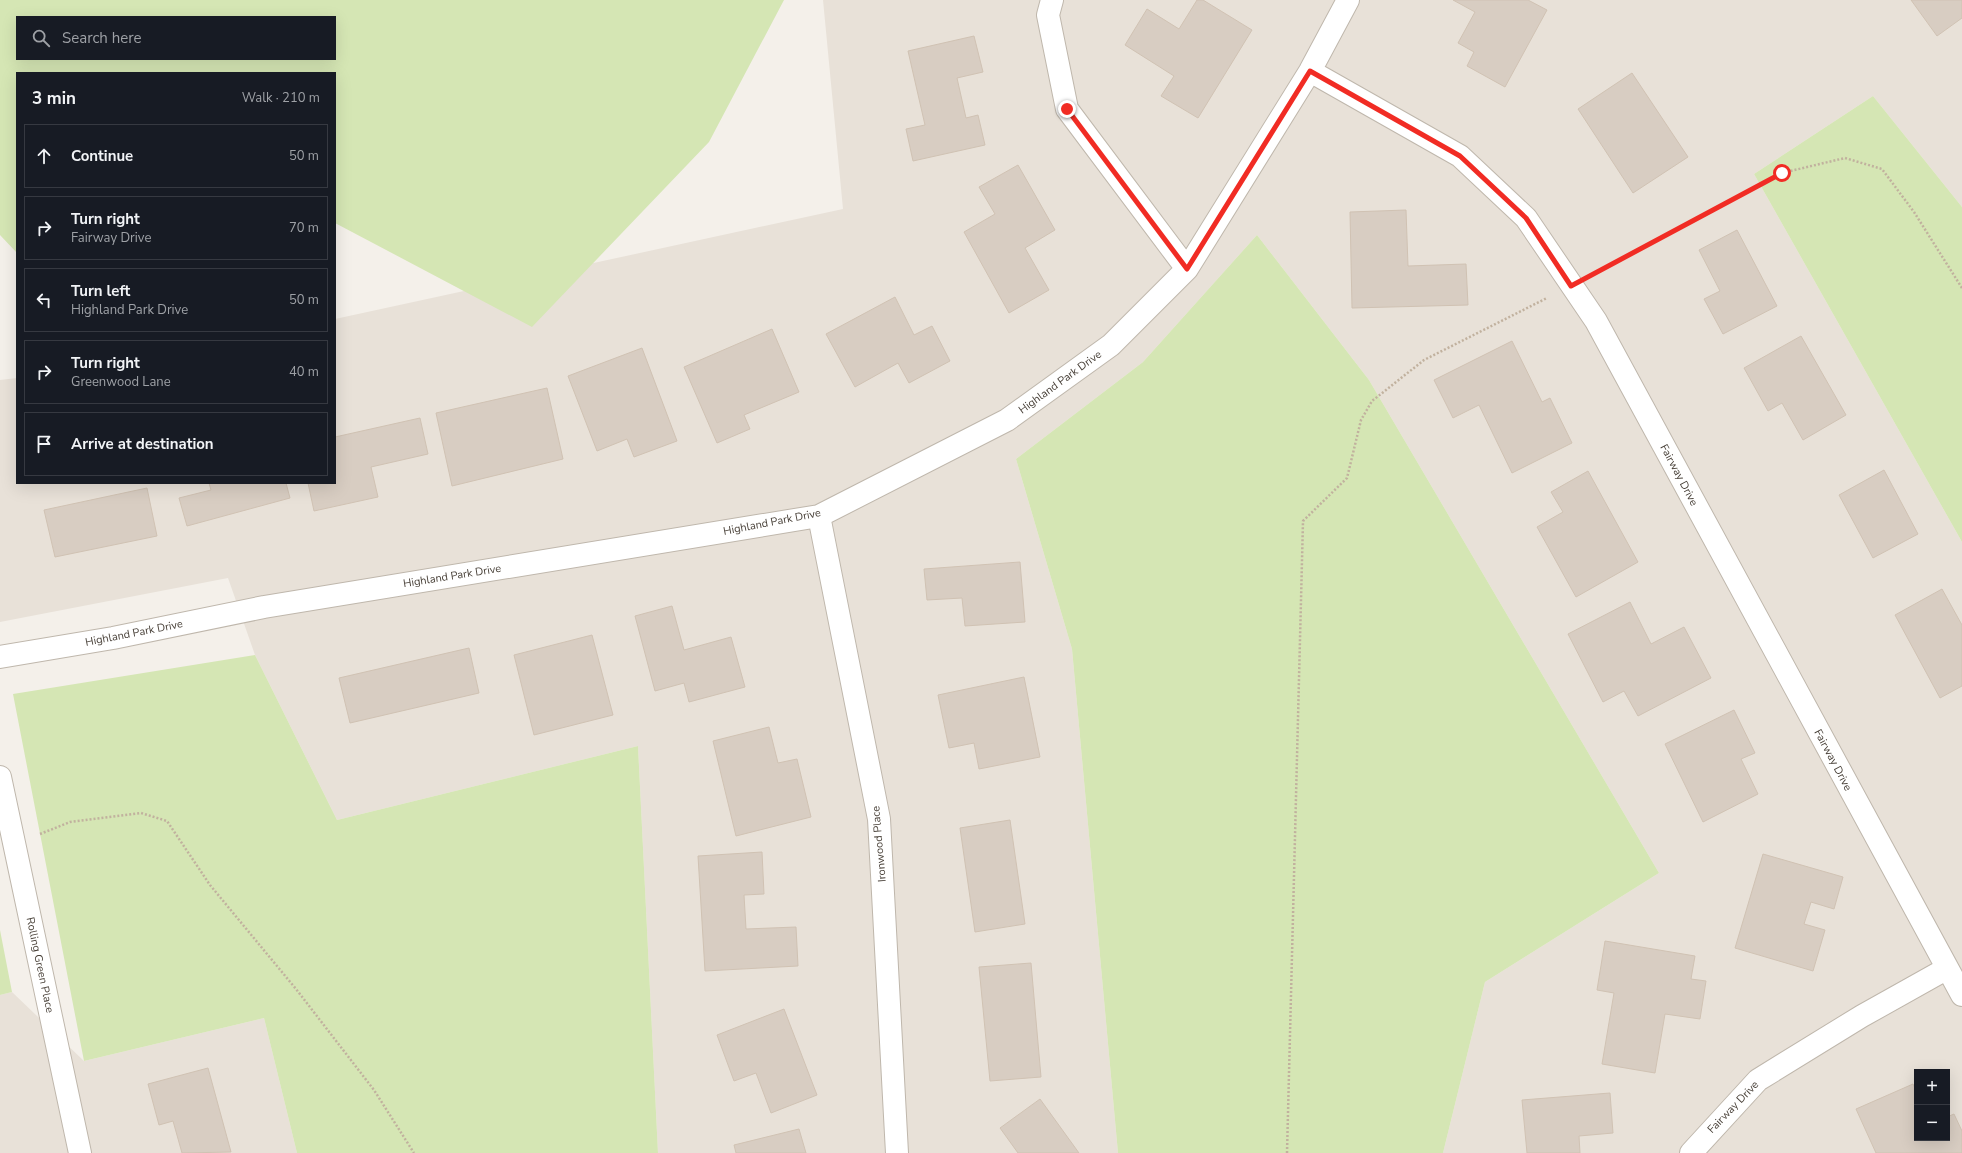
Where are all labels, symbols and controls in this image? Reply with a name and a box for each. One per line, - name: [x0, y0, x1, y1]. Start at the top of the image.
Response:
- search box: [16, 16, 336, 60]
- icon: search: [30, 27, 52, 49]
- text: Search here: [62, 28, 142, 48]
- text: 3 min: [32, 87, 76, 110]
- text: Walk · 210 m: [242, 89, 320, 107]
- route end: [1058, 100, 1076, 118]
- icon: ahead: [33, 145, 55, 167]
- text: Continue: [71, 146, 133, 166]
- text: 50 m: [289, 147, 319, 165]
- route start: [1773, 164, 1791, 182]
- text: Turn right: [71, 209, 140, 229]
- icon: right: [33, 217, 55, 239]
- text: 70 m: [289, 219, 319, 237]
- text: Fairway Drive: [71, 229, 151, 247]
- text: Turn left: [71, 281, 130, 301]
- icon: left: [33, 289, 55, 311]
- text: 50 m: [289, 291, 319, 309]
- text: Highland Park Drive: [71, 301, 188, 319]
- street label: Highland Park Drive: [1016, 347, 1105, 417]
- text: Turn right: [71, 353, 140, 373]
- icon: right: [33, 361, 55, 383]
- text: 40 m: [289, 363, 319, 381]
- text: Greenwood Lane: [71, 373, 171, 391]
- icon: arrive: [33, 433, 55, 455]
- text: Arrive at destination: [71, 434, 214, 454]
- street label: Fairway Drive: [1656, 441, 1702, 509]
- street label: Highland Park Drive: [722, 505, 822, 539]
- street label: Highland Park Drive: [402, 561, 502, 591]
- street label: Highland Park Drive: [84, 616, 184, 650]
- street label: Fairway Drive: [1810, 726, 1856, 794]
- street label: Ironwood Place: [868, 805, 890, 883]
- street label: Rolling Green Place: [23, 916, 57, 1014]
- map controls: [1914, 1069, 1950, 1141]
- button: +: [1914, 1069, 1950, 1105]
- street label: Fairway Drive: [1704, 1077, 1762, 1137]
- button: −: [1914, 1105, 1950, 1141]

